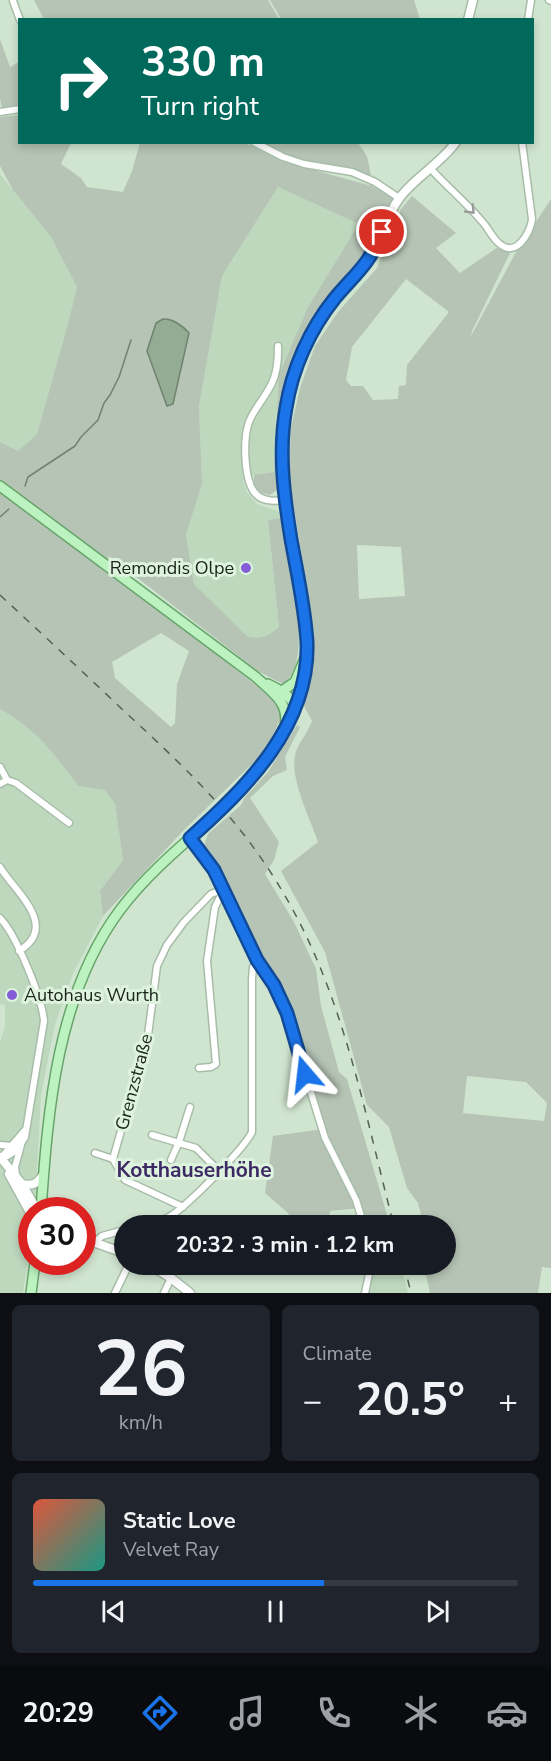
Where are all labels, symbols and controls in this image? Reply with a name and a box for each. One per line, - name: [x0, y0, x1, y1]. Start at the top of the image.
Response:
- text: 330 m: [141, 34, 265, 91]
- icon: right: [42, 42, 120, 120]
- text: Turn right: [141, 88, 259, 125]
- one-way arrow: [464, 204, 475, 214]
- pin: [356, 206, 407, 257]
- icon: arrive: [365, 215, 398, 248]
- place label: Remondis Olpe: [110, 556, 234, 580]
- marker: Remondis Olpe: [239, 561, 253, 575]
- place label: Autohaus Wurth: [24, 983, 159, 1007]
- marker: Autohaus Wurth: [5, 988, 19, 1002]
- street label: Grenzstraße: [110, 1031, 158, 1133]
- position arrow: [273, 1042, 337, 1106]
- district label: Kotthauserhöhe: [116, 1156, 272, 1184]
- speed limit sign: 30: [18, 1197, 96, 1275]
- text: 20:32 · 3 min · 1.2 km: [176, 1230, 394, 1260]
- text: 26: [94, 1316, 188, 1423]
- text: Climate: [303, 1340, 372, 1367]
- text: 20.5°: [356, 1370, 465, 1431]
- text: −: [303, 1379, 322, 1424]
- text: +: [498, 1379, 518, 1424]
- text: km/h: [119, 1409, 163, 1436]
- text: Static Love: [123, 1506, 236, 1536]
- text: Velvet Ray: [123, 1536, 219, 1563]
- icon: previous: [97, 1595, 130, 1628]
- icon: pause: [259, 1595, 292, 1628]
- icon: next: [421, 1595, 454, 1628]
- icon: directions: [139, 1692, 181, 1734]
- icon: music: [226, 1692, 268, 1734]
- icon: phone: [313, 1692, 355, 1734]
- icon: climate: [400, 1692, 442, 1734]
- icon: car: [486, 1692, 528, 1734]
- text: 20:29: [22, 1695, 94, 1732]

